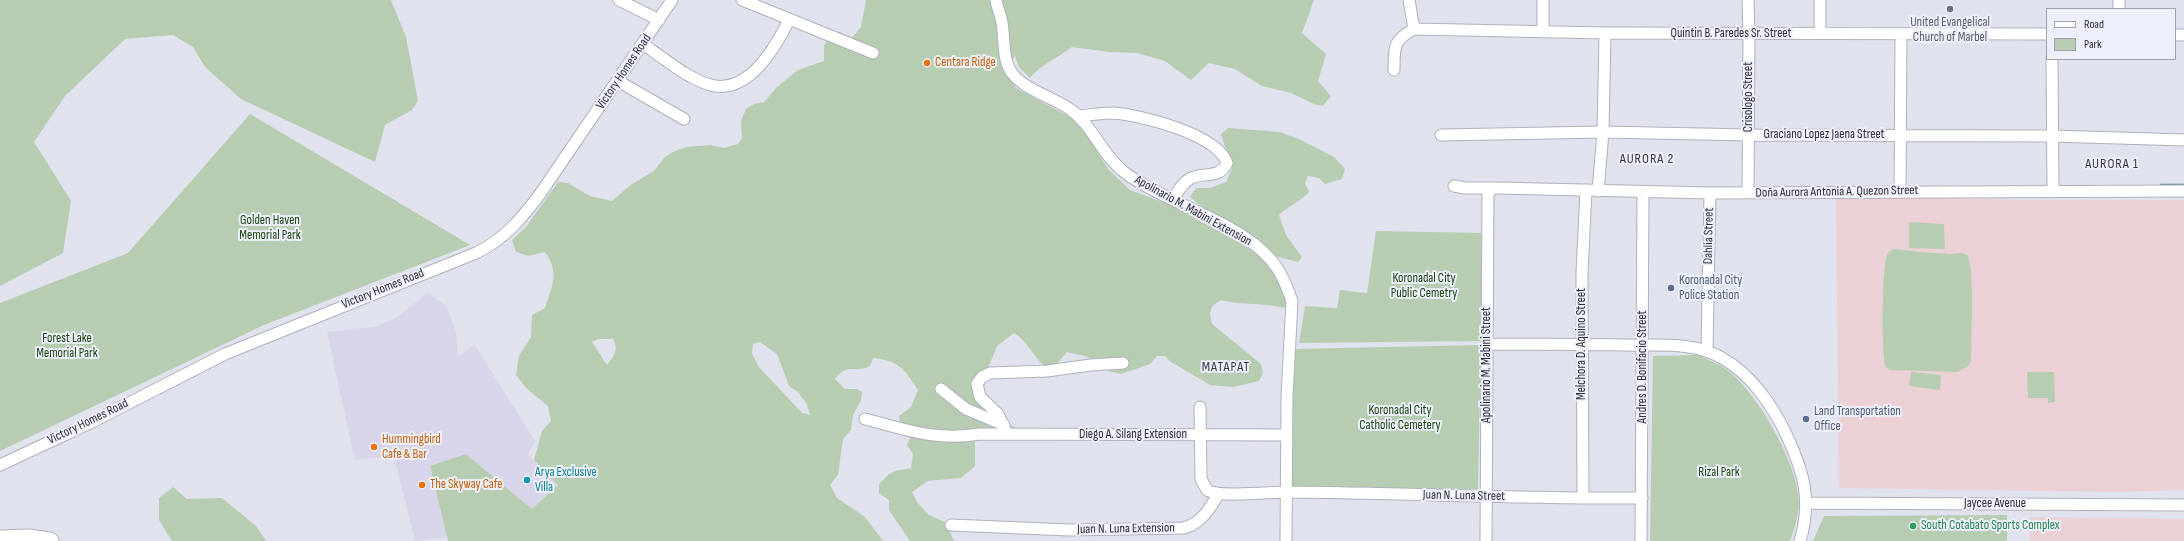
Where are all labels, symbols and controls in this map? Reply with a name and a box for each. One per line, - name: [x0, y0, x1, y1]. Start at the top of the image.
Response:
- marker: United Evangelical Church of Marbel: [1945, 4, 1955, 14]
- legend: [2046, 8, 2176, 60]
- place label: United Evangelical Church of Marbel: [1910, 15, 1990, 46]
- text: Road: [2084, 17, 2104, 32]
- street label: Quintin B. Paredes Sr. Street: [1670, 26, 1792, 42]
- street label: Victory Homes Road: [593, 31, 655, 113]
- text: Park: [2084, 37, 2102, 52]
- place label: Centara Ridge: [935, 55, 996, 71]
- marker: Centara Ridge: [922, 58, 932, 68]
- street label: Crisologo Street: [1741, 62, 1757, 132]
- street label: Graciano Lopez Jaena Street: [1763, 127, 1885, 143]
- district label: AURORA 2: [1620, 151, 1674, 167]
- district label: AURORA 1: [2085, 156, 2139, 172]
- street label: Apolinario M. Mabini Extension: [1132, 172, 1254, 250]
- street label: Doña Aurora Antonia A. Quezon Street: [1755, 183, 1919, 201]
- street label: Dahlia Street: [1701, 208, 1717, 264]
- park label: Golden Haven Memorial Park: [239, 213, 301, 244]
- street label: Victory Homes Road: [340, 265, 426, 313]
- park label: Koronadal City Public Cemetry: [1391, 271, 1457, 302]
- place label: Koronadal City Police Station: [1679, 273, 1742, 304]
- marker: Koronadal City Police Station: [1666, 283, 1676, 293]
- street label: Melchora D. Aquino Street: [1574, 288, 1590, 400]
- street label: Apolinario M. Mabini Street: [1479, 307, 1495, 423]
- street label: Andres D. Bonifacio Street: [1635, 310, 1651, 424]
- park label: Forest Lake Memorial Park: [36, 331, 98, 362]
- district label: MATAPAT: [1202, 359, 1250, 375]
- street label: Victory Homes Road: [45, 396, 131, 448]
- park label: Koronadal City Catholic Cemetery: [1359, 403, 1441, 434]
- place label: Land Transportation Office: [1814, 404, 1901, 435]
- marker: Land Transportation Office: [1801, 414, 1811, 424]
- street label: Diego A. Silang Extension: [1079, 427, 1187, 443]
- place label: Hummingbird Cafe & Bar: [382, 432, 441, 463]
- marker: Hummingbird Cafe & Bar: [369, 442, 379, 452]
- place label: Arya Exclusive Villa: [535, 465, 597, 496]
- park label: Rizal Park: [1698, 465, 1740, 481]
- marker: Arya Exclusive Villa: [522, 475, 532, 485]
- place label: The Skyway Cafe: [430, 477, 502, 493]
- marker: The Skyway Cafe: [417, 480, 427, 490]
- street label: Juan N. Luna Street: [1423, 487, 1505, 505]
- street label: Jaycee Avenue: [1964, 496, 2026, 512]
- place label: South Cotabato Sports Complex: [1921, 518, 2060, 534]
- street label: Juan N. Luna Extension: [1077, 520, 1175, 538]
- marker: South Cotabato Sports Complex: [1908, 521, 1918, 531]

